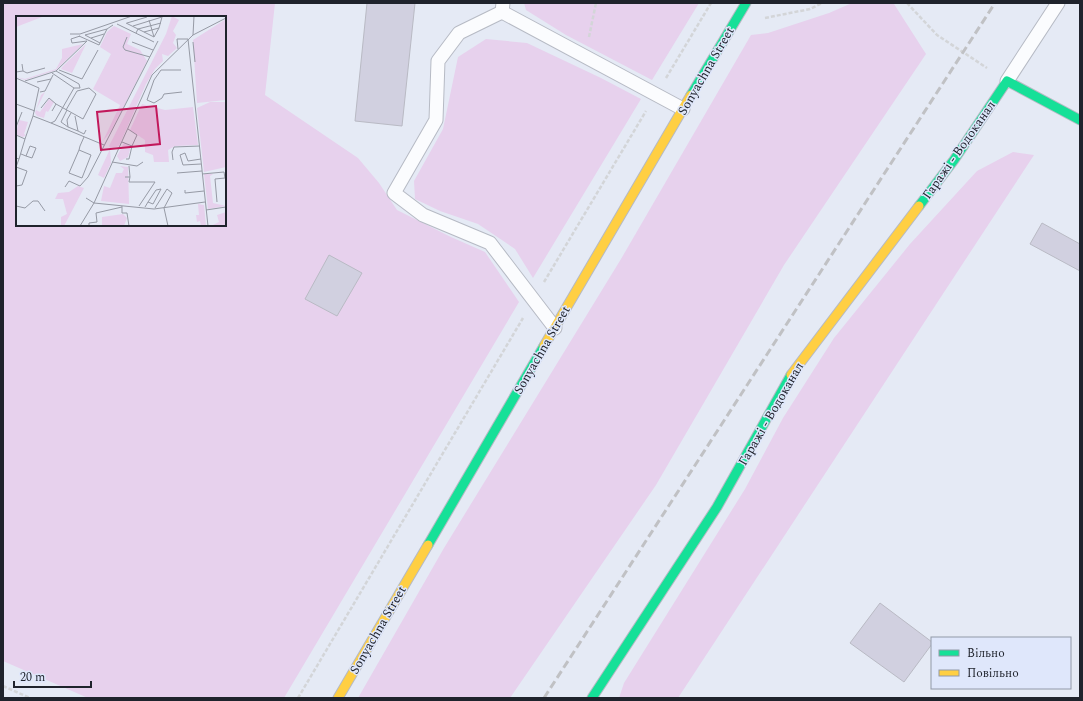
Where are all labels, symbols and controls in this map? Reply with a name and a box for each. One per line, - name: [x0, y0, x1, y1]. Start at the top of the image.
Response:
- inset map: [16, 16, 226, 226]
- street label: Sonyachna Street: [673, 23, 740, 119]
- street label: Гаражі - Водоканал: [917, 96, 1001, 204]
- street label: Sonyachna Street: [509, 302, 576, 398]
- street label: Гаражі - Водоканал: [733, 358, 809, 470]
- street label: Sonyachna Street: [345, 582, 412, 678]
- legend: [931, 637, 1071, 689]
- text: Вільно: [967, 644, 1005, 663]
- scale bar: [14, 663, 91, 689]
- text: Повільно: [967, 664, 1019, 683]
- text: 20 m: [20, 668, 45, 687]

